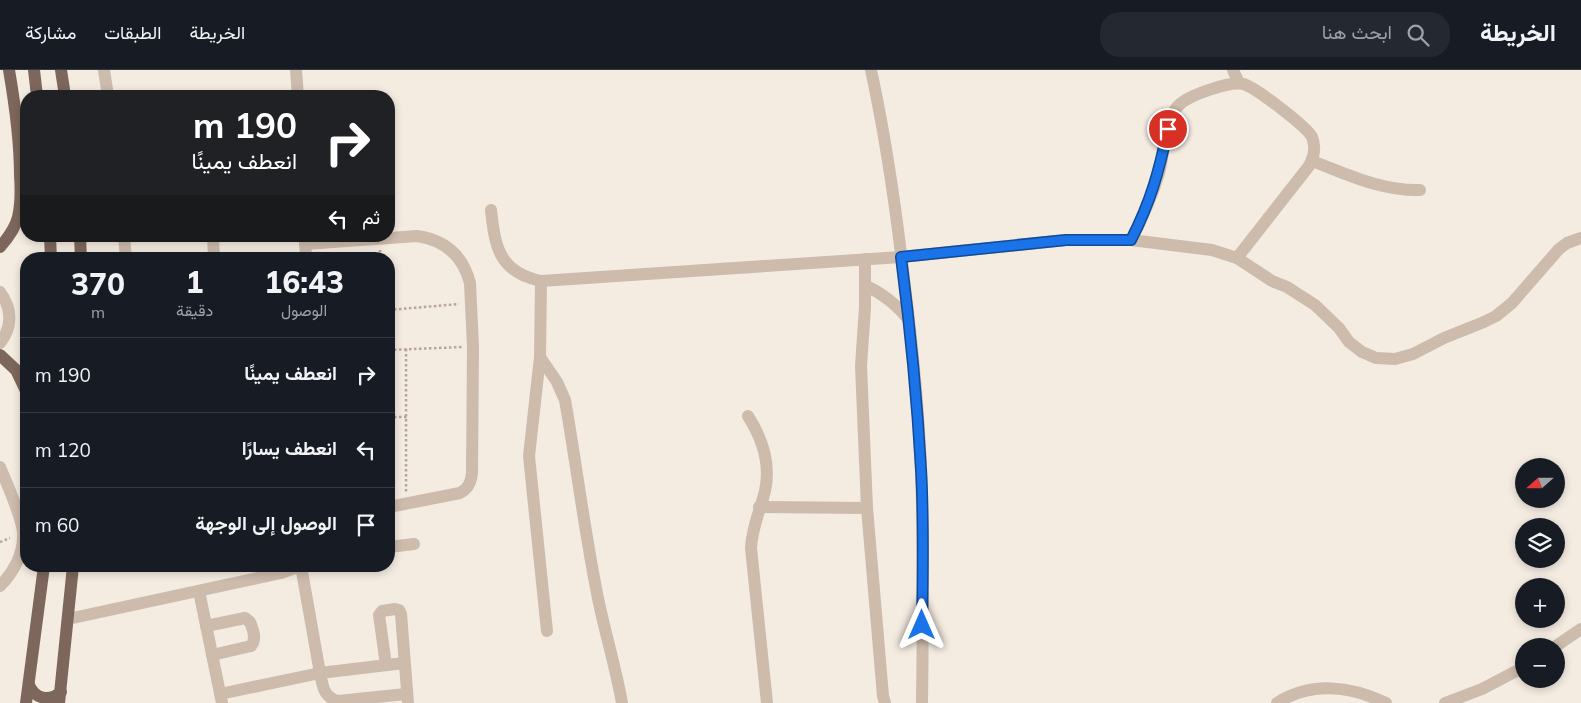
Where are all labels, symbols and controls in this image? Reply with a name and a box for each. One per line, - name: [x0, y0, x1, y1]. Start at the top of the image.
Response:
- search box: [1100, 12, 1450, 57]
- text: الخريطة: [1480, 17, 1556, 47]
- text: ابحث هنا: [1322, 20, 1392, 44]
- text: مشاركة: [25, 21, 76, 44]
- text: الطبقات: [104, 21, 161, 44]
- text: الخريطة: [189, 21, 245, 44]
- icon: search: [1404, 21, 1432, 49]
- text: 190 m: [193, 103, 297, 147]
- pin: [1147, 108, 1189, 150]
- icon: right: [315, 110, 380, 175]
- icon: arrive: [1154, 115, 1182, 143]
- text: انعطف يمينًا: [191, 147, 297, 175]
- icon: left: [324, 205, 352, 233]
- text: ثم: [362, 205, 380, 229]
- text: 1: [186, 263, 204, 301]
- text: 16:43: [264, 263, 344, 301]
- text: 370: [71, 265, 125, 303]
- text: دقيقة: [176, 300, 213, 320]
- text: الوصول: [281, 300, 327, 320]
- text: m: [91, 302, 105, 322]
- text: انعطف يمينًا: [244, 361, 337, 385]
- icon: right: [352, 361, 380, 389]
- text: 190 m: [35, 363, 91, 387]
- text: انعطف يسارًا: [242, 436, 337, 460]
- icon: left: [352, 436, 380, 464]
- text: 120 m: [35, 438, 91, 462]
- north arrow: [1515, 458, 1565, 508]
- map controls: [1515, 458, 1565, 688]
- text: الوصول إلى الوجهة: [195, 511, 337, 535]
- icon: arrive: [352, 511, 380, 539]
- text: 60 m: [35, 513, 79, 537]
- button: layers: [1515, 518, 1565, 568]
- button: +: [1515, 578, 1565, 628]
- position arrow: [895, 598, 947, 650]
- button: −: [1515, 638, 1565, 688]

